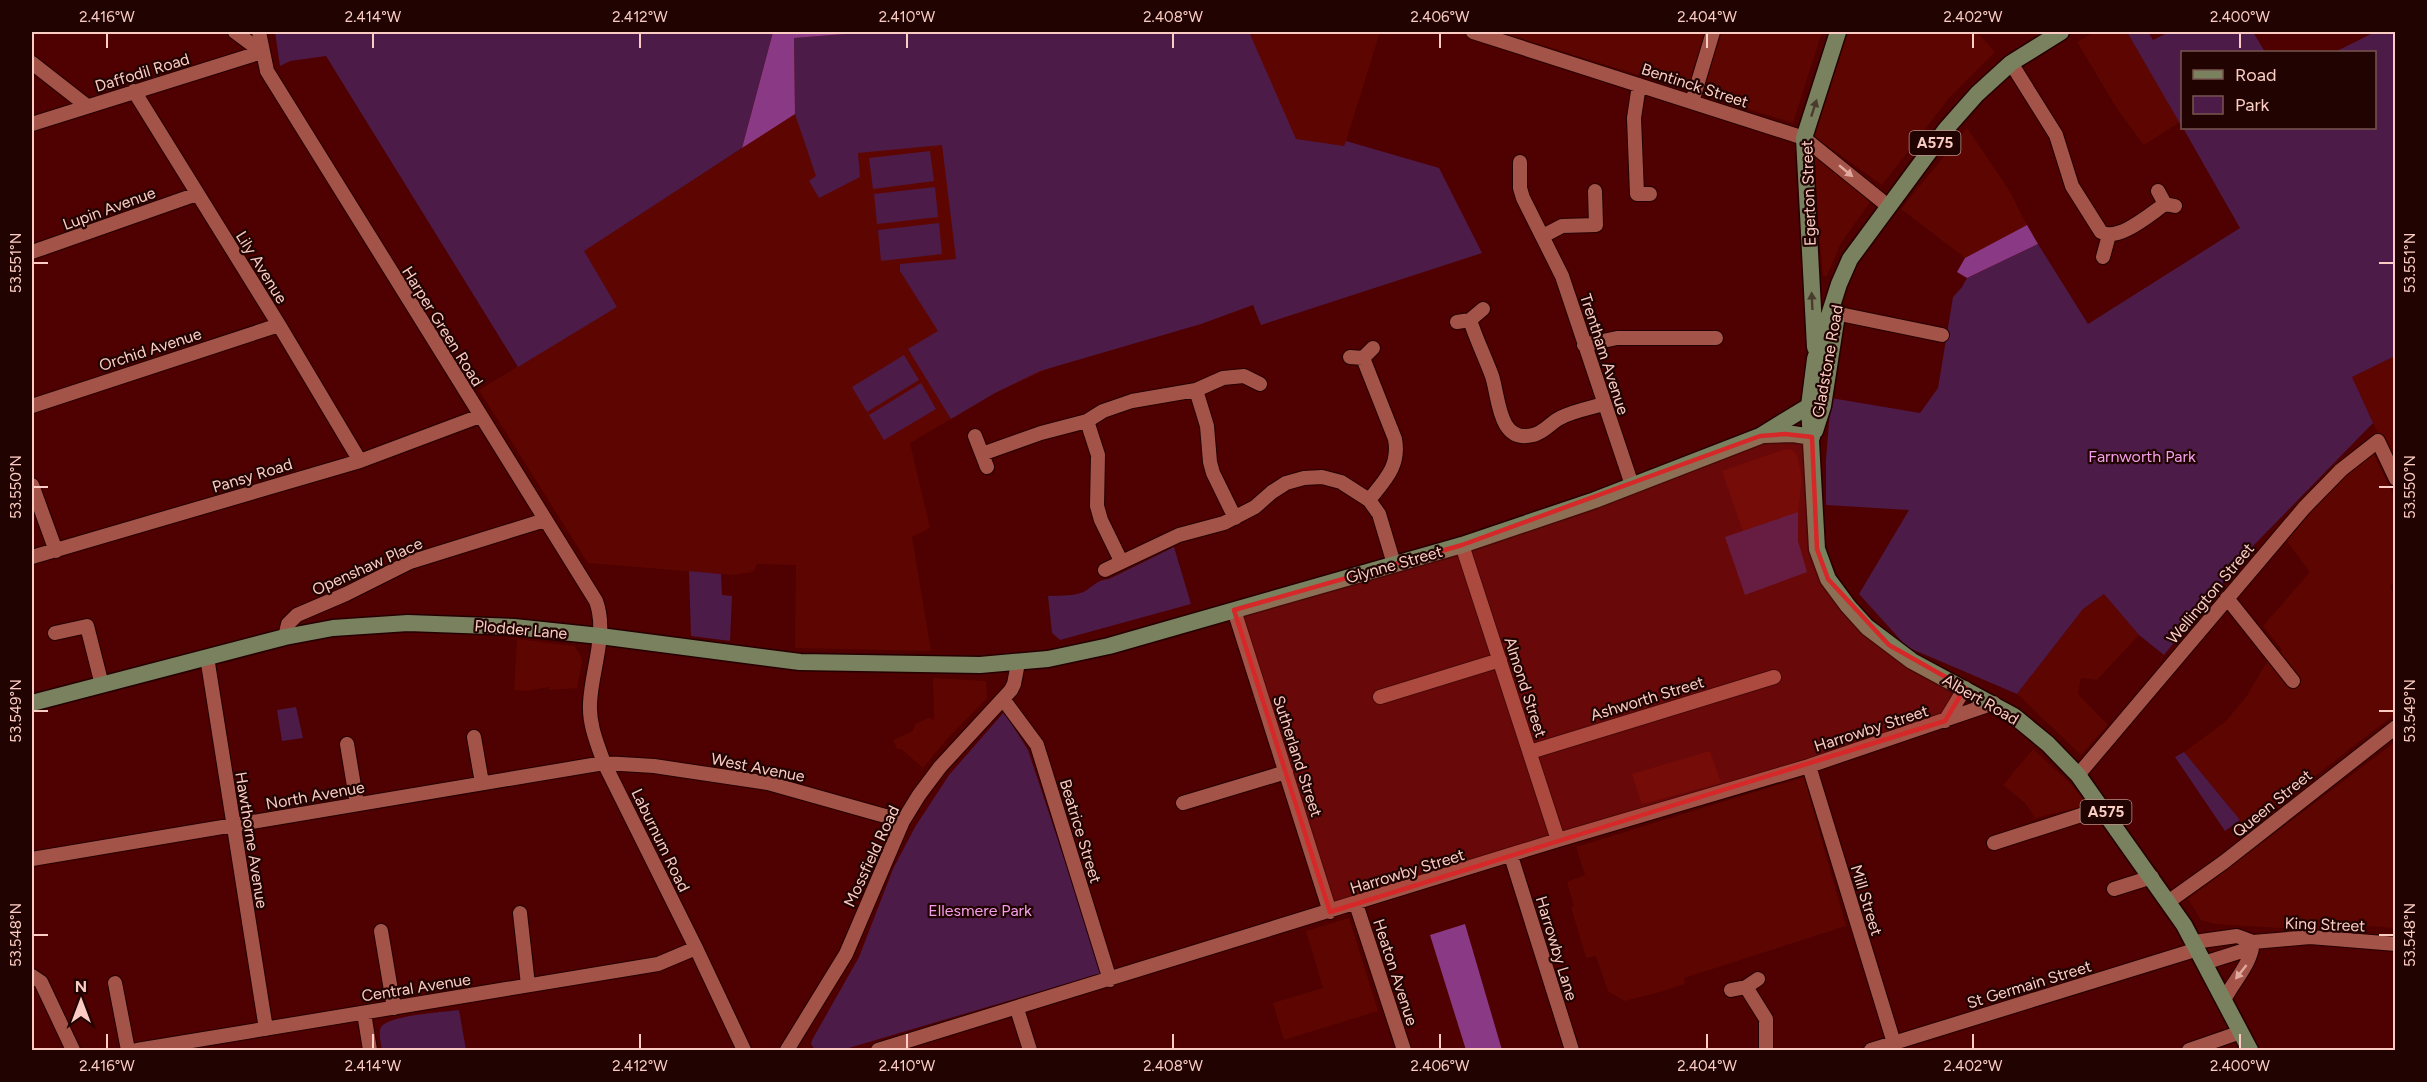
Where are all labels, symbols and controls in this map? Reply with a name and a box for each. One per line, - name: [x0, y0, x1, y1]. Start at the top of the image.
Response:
- text: 2.416°W: [79, 8, 135, 26]
- text: 2.414°W: [345, 8, 402, 26]
- text: 2.412°W: [612, 8, 668, 26]
- text: 2.410°W: [879, 8, 936, 26]
- text: 2.408°W: [1143, 8, 1203, 26]
- text: 2.406°W: [1411, 8, 1470, 26]
- text: 2.404°W: [1677, 8, 1737, 26]
- text: 2.402°W: [1944, 8, 2003, 26]
- text: 2.400°W: [2210, 8, 2271, 26]
- street label: Daffodil Road: [93, 49, 192, 96]
- legend: [2181, 51, 2376, 129]
- street label: Bentinck Street: [1639, 59, 1751, 112]
- text: Road: [2235, 64, 2276, 86]
- text: Park: [2235, 94, 2270, 116]
- one-way arrow: [1810, 99, 1819, 117]
- road number: A575: [1910, 131, 1960, 155]
- street label: Egerton Street: [1797, 140, 1820, 246]
- one-way arrow: [1838, 165, 1854, 178]
- street label: Lupin Avenue: [60, 183, 158, 234]
- street label: Lily Avenue: [232, 227, 292, 307]
- text: 53.551°N: [7, 233, 25, 293]
- text: 53.551°N: [2401, 233, 2419, 293]
- street label: Harper Green Road: [398, 263, 487, 390]
- street label: Trentham Avenue: [1576, 291, 1633, 417]
- one-way arrow: [1808, 291, 1817, 310]
- street label: Gladstone Road: [1808, 303, 1847, 419]
- street label: Orchid Avenue: [97, 324, 204, 375]
- park label: Farnworth Park: [2088, 447, 2196, 466]
- street label: Pansy Road: [210, 454, 295, 497]
- text: 53.550°N: [7, 455, 25, 519]
- text: 53.550°N: [2401, 455, 2419, 519]
- street label: Openshaw Place: [309, 534, 426, 599]
- street label: Wellington Street: [2163, 539, 2258, 647]
- street label: Glynne Street: [1344, 542, 1445, 587]
- street label: Plodder Lane: [474, 616, 568, 643]
- street label: Almond Street: [1500, 635, 1551, 740]
- street label: Albert Road: [1939, 670, 2022, 729]
- street label: Ashworth Street: [1588, 672, 1706, 725]
- text: 53.549°N: [7, 679, 25, 743]
- text: 53.549°N: [2401, 679, 2419, 743]
- street label: Sutherland Street: [1269, 693, 1326, 819]
- street label: Harrowby Street: [1812, 701, 1931, 756]
- street label: West Avenue: [709, 749, 807, 786]
- street label: Queen Street: [2229, 766, 2316, 841]
- street label: Hawthorne Avenue: [231, 770, 272, 910]
- street label: North Avenue: [264, 777, 366, 814]
- street label: Beatrice Street: [1056, 777, 1105, 886]
- street label: Laburnum Road: [627, 786, 694, 895]
- road number: A575: [2080, 800, 2132, 824]
- street label: Mossfield Road: [840, 802, 903, 910]
- street label: Harrowby Street: [1347, 845, 1467, 898]
- street label: Mill Street: [1847, 862, 1886, 938]
- street label: Harrowby Lane: [1532, 894, 1582, 1003]
- park label: Ellesmere Park: [928, 901, 1032, 920]
- text: 53.548°N: [7, 903, 25, 967]
- text: 53.548°N: [2401, 903, 2419, 967]
- street label: King Street: [2284, 914, 2366, 935]
- street label: Heaton Avenue: [1369, 916, 1422, 1028]
- street label: St Germain Street: [1965, 956, 2094, 1012]
- one-way arrow: [2235, 963, 2247, 979]
- street label: Central Avenue: [360, 969, 472, 1006]
- north arrow: [51, 971, 111, 1031]
- text: N: [75, 977, 87, 996]
- text: 2.416°W: [79, 1057, 135, 1075]
- text: 2.414°W: [345, 1057, 402, 1075]
- text: 2.412°W: [612, 1057, 668, 1075]
- text: 2.410°W: [879, 1057, 936, 1075]
- text: 2.408°W: [1143, 1057, 1203, 1075]
- text: 2.406°W: [1411, 1057, 1470, 1075]
- text: 2.404°W: [1677, 1057, 1737, 1075]
- text: 2.402°W: [1944, 1057, 2003, 1075]
- text: 2.400°W: [2210, 1057, 2271, 1075]

